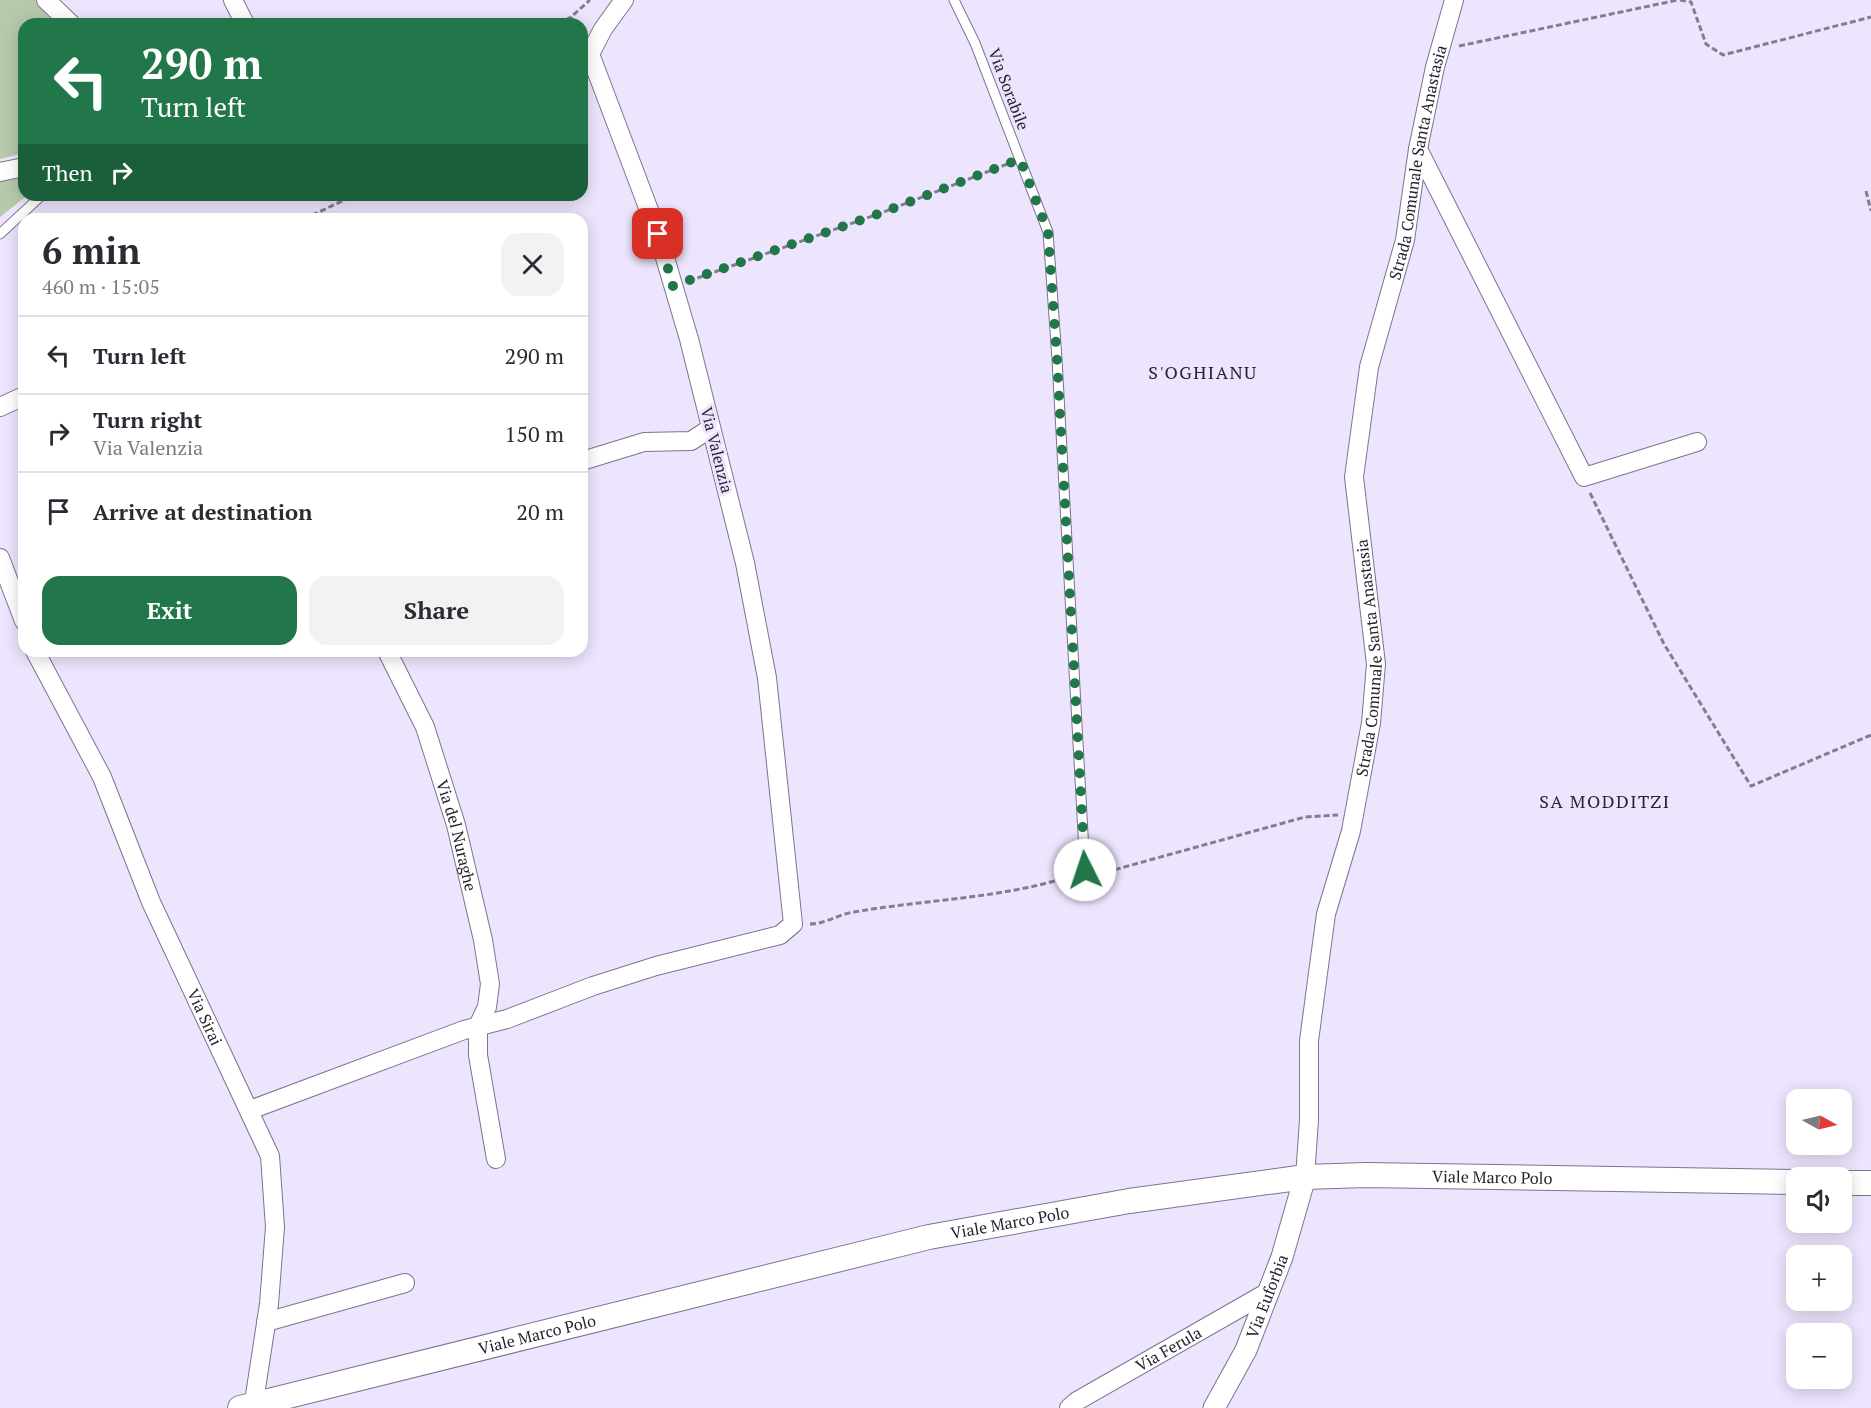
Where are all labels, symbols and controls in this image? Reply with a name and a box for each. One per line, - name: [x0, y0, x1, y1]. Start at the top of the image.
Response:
- text: 290 m: [141, 35, 262, 91]
- icon: left: [42, 42, 120, 120]
- street label: Strada Comunale Santa Anastasia: [1383, 42, 1452, 282]
- street label: Via Sorabile: [983, 45, 1035, 133]
- text: Turn left: [141, 89, 246, 125]
- icon: right: [105, 156, 138, 189]
- text: Then: [42, 158, 93, 187]
- pin: [632, 208, 683, 259]
- icon: arrive: [641, 217, 674, 250]
- text: 6 min: [42, 227, 140, 274]
- button: close: [501, 233, 564, 296]
- text: 460 m · 15:05: [42, 273, 160, 300]
- icon: left: [42, 339, 75, 372]
- text: Turn left: [93, 341, 186, 370]
- text: 290 m: [504, 341, 564, 370]
- district label: S'OGHIANU: [1148, 360, 1258, 384]
- text: Turn right: [93, 405, 202, 434]
- street label: Via Valenzia: [696, 405, 738, 495]
- icon: right: [42, 417, 75, 450]
- text: 150 m: [504, 419, 564, 448]
- text: Via Valenzia: [93, 434, 203, 461]
- icon: arrive: [42, 495, 75, 528]
- text: Arrive at destination: [93, 497, 312, 526]
- text: 20 m: [516, 497, 564, 526]
- street label: Strada Comunale Santa Anastasia: [1350, 538, 1387, 778]
- button: Exit: [42, 576, 297, 645]
- button: Share: [309, 576, 564, 645]
- street label: Via del Nuraghe: [431, 777, 482, 893]
- district label: SA MODDITZI: [1539, 789, 1671, 813]
- position arrow: [1053, 838, 1117, 902]
- street label: Via Sirai: [182, 985, 228, 1049]
- north arrow: [1786, 1089, 1852, 1155]
- map controls: [1786, 1089, 1852, 1389]
- street label: Viale Marco Polo: [1432, 1165, 1553, 1189]
- button: sound: [1786, 1167, 1852, 1233]
- street label: Viale Marco Polo: [949, 1201, 1071, 1244]
- button: +: [1786, 1245, 1852, 1311]
- street label: Via Euforbia: [1241, 1251, 1293, 1341]
- street label: Viale Marco Polo: [476, 1309, 598, 1359]
- street label: Via Ferula: [1131, 1321, 1206, 1376]
- button: −: [1786, 1323, 1852, 1389]

